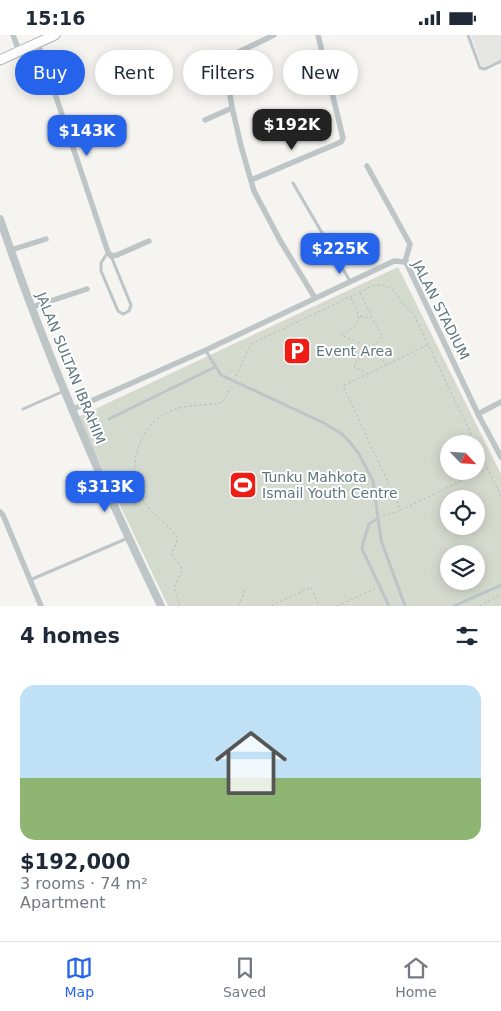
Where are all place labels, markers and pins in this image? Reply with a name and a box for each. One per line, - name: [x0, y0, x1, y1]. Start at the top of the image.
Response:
- pin: $192K: [257, 109, 327, 151]
- pin: $143K: [52, 115, 122, 157]
- pin: $225K: [305, 233, 375, 275]
- parking icon: Event Area: [282, 336, 312, 366]
- place label: Event Area: [316, 343, 393, 359]
- place label: Tunku Mahkota Ismail Youth Centre: [261, 469, 398, 501]
- sports icon: Tunku Mahkota Ismail Youth Centre: [228, 470, 258, 500]
- pin: $313K: [70, 471, 140, 513]

